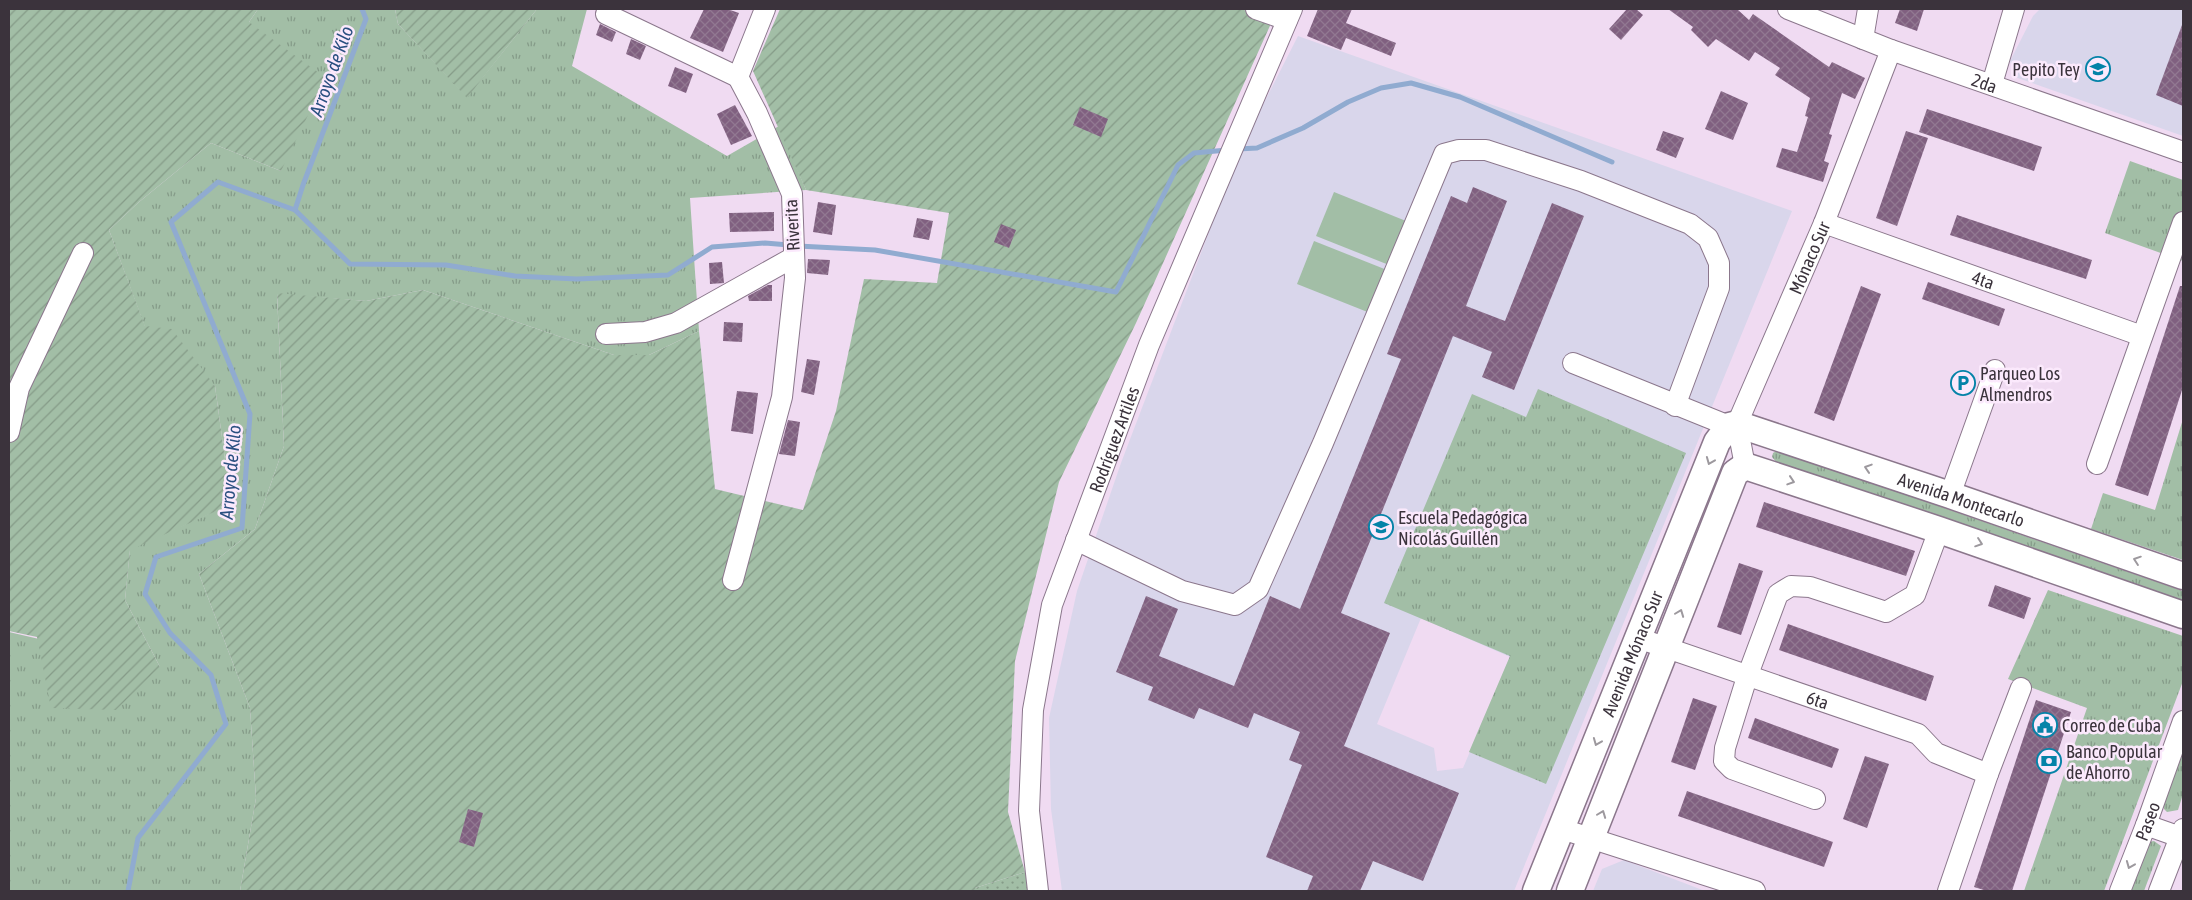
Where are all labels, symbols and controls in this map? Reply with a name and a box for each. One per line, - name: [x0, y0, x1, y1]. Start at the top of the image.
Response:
- water label: Arroyo de Kilo: [304, 23, 358, 120]
- school or university icon: Pepito Tey: [2085, 56, 2111, 82]
- place label: Pepito Tey: [2012, 59, 2080, 80]
- street label: 2da: [1969, 69, 2000, 97]
- street label: Riverita: [780, 199, 804, 251]
- street label: Mónaco Sur: [1784, 218, 1834, 297]
- street label: 4ta: [1969, 266, 1997, 293]
- place label: Parqueo Los Almendros: [1980, 363, 2060, 405]
- parking icon: Parqueo Los Almendros: [1950, 370, 1976, 396]
- street label: Rodríguez Artiles: [1084, 384, 1143, 495]
- water label: Arroyo de Kilo: [215, 424, 245, 521]
- one-way arrow: [1705, 456, 1716, 465]
- one-way arrow: [1864, 463, 1872, 473]
- street label: Avenida Montecarlo: [1895, 468, 2027, 531]
- one-way arrow: [1786, 476, 1795, 486]
- place label: Escuela Pedagógica Nicolás Guillén: [1398, 507, 1528, 549]
- school or university icon: Escuela Pedagógica Nicolás Guillén: [1368, 514, 1394, 540]
- one-way arrow: [1974, 538, 1982, 548]
- one-way arrow: [2133, 556, 2142, 566]
- street label: Avenida Mónaco Sur: [1597, 587, 1667, 719]
- one-way arrow: [1674, 610, 1684, 618]
- street label: 6ta: [1804, 686, 1832, 713]
- public building icon: Correo de Cuba: [2032, 712, 2058, 738]
- place label: Correo de Cuba: [2062, 715, 2161, 736]
- one-way arrow: [1593, 737, 1603, 746]
- place label: Banco Popular de Ahorro: [2066, 741, 2163, 783]
- bank icon: Banco Popular de Ahorro: [2036, 748, 2062, 774]
- street label: Paseo: [2130, 799, 2164, 844]
- one-way arrow: [1596, 810, 1606, 818]
- one-way arrow: [2126, 860, 2136, 869]

